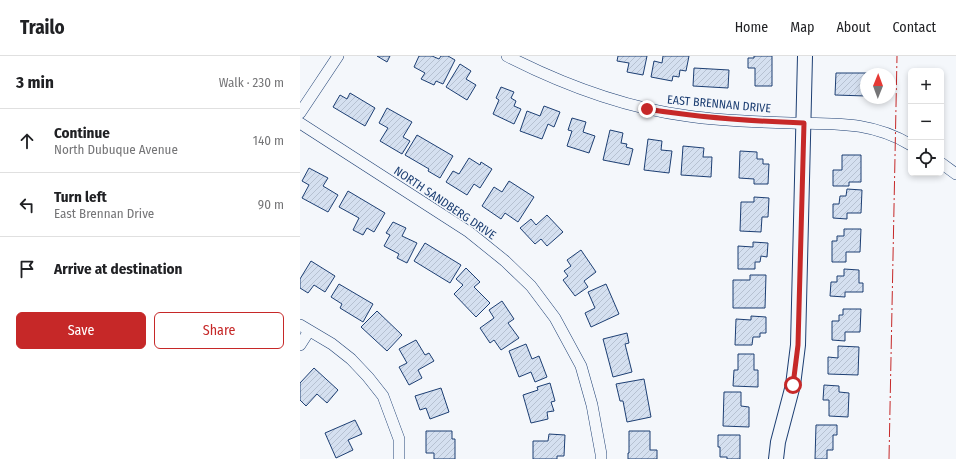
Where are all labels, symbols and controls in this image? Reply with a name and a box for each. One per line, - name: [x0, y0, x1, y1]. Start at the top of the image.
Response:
- text: Trailo: [20, 16, 65, 39]
- text: Home: [735, 19, 768, 36]
- text: Map: [790, 19, 814, 36]
- text: About: [836, 19, 871, 36]
- text: Contact: [893, 19, 936, 36]
- north arrow: [860, 68, 896, 104]
- map controls: [908, 68, 944, 176]
- button: +: [908, 68, 944, 104]
- text: 3 min: [16, 72, 54, 93]
- text: Walk · 230 m: [219, 75, 284, 90]
- street label: EAST BRENNAN DRIVE: [667, 92, 772, 116]
- route end: [638, 100, 656, 118]
- button: −: [908, 104, 944, 140]
- text: Continue: [54, 124, 110, 142]
- icon: ahead: [16, 130, 38, 152]
- text: 140 m: [253, 133, 284, 148]
- button: locate: [908, 140, 944, 176]
- text: North Dubuque Avenue: [54, 142, 178, 157]
- street label: NORTH SANDBERG DRIVE: [391, 164, 499, 243]
- text: Turn left: [54, 188, 107, 206]
- icon: left: [16, 194, 38, 216]
- text: 90 m: [258, 197, 284, 212]
- text: East Brennan Drive: [54, 206, 154, 221]
- icon: arrive: [16, 258, 38, 280]
- text: Arrive at destination: [54, 260, 182, 278]
- button: Save: [16, 312, 146, 349]
- button: Share: [154, 312, 284, 349]
- route start: [784, 376, 802, 394]

